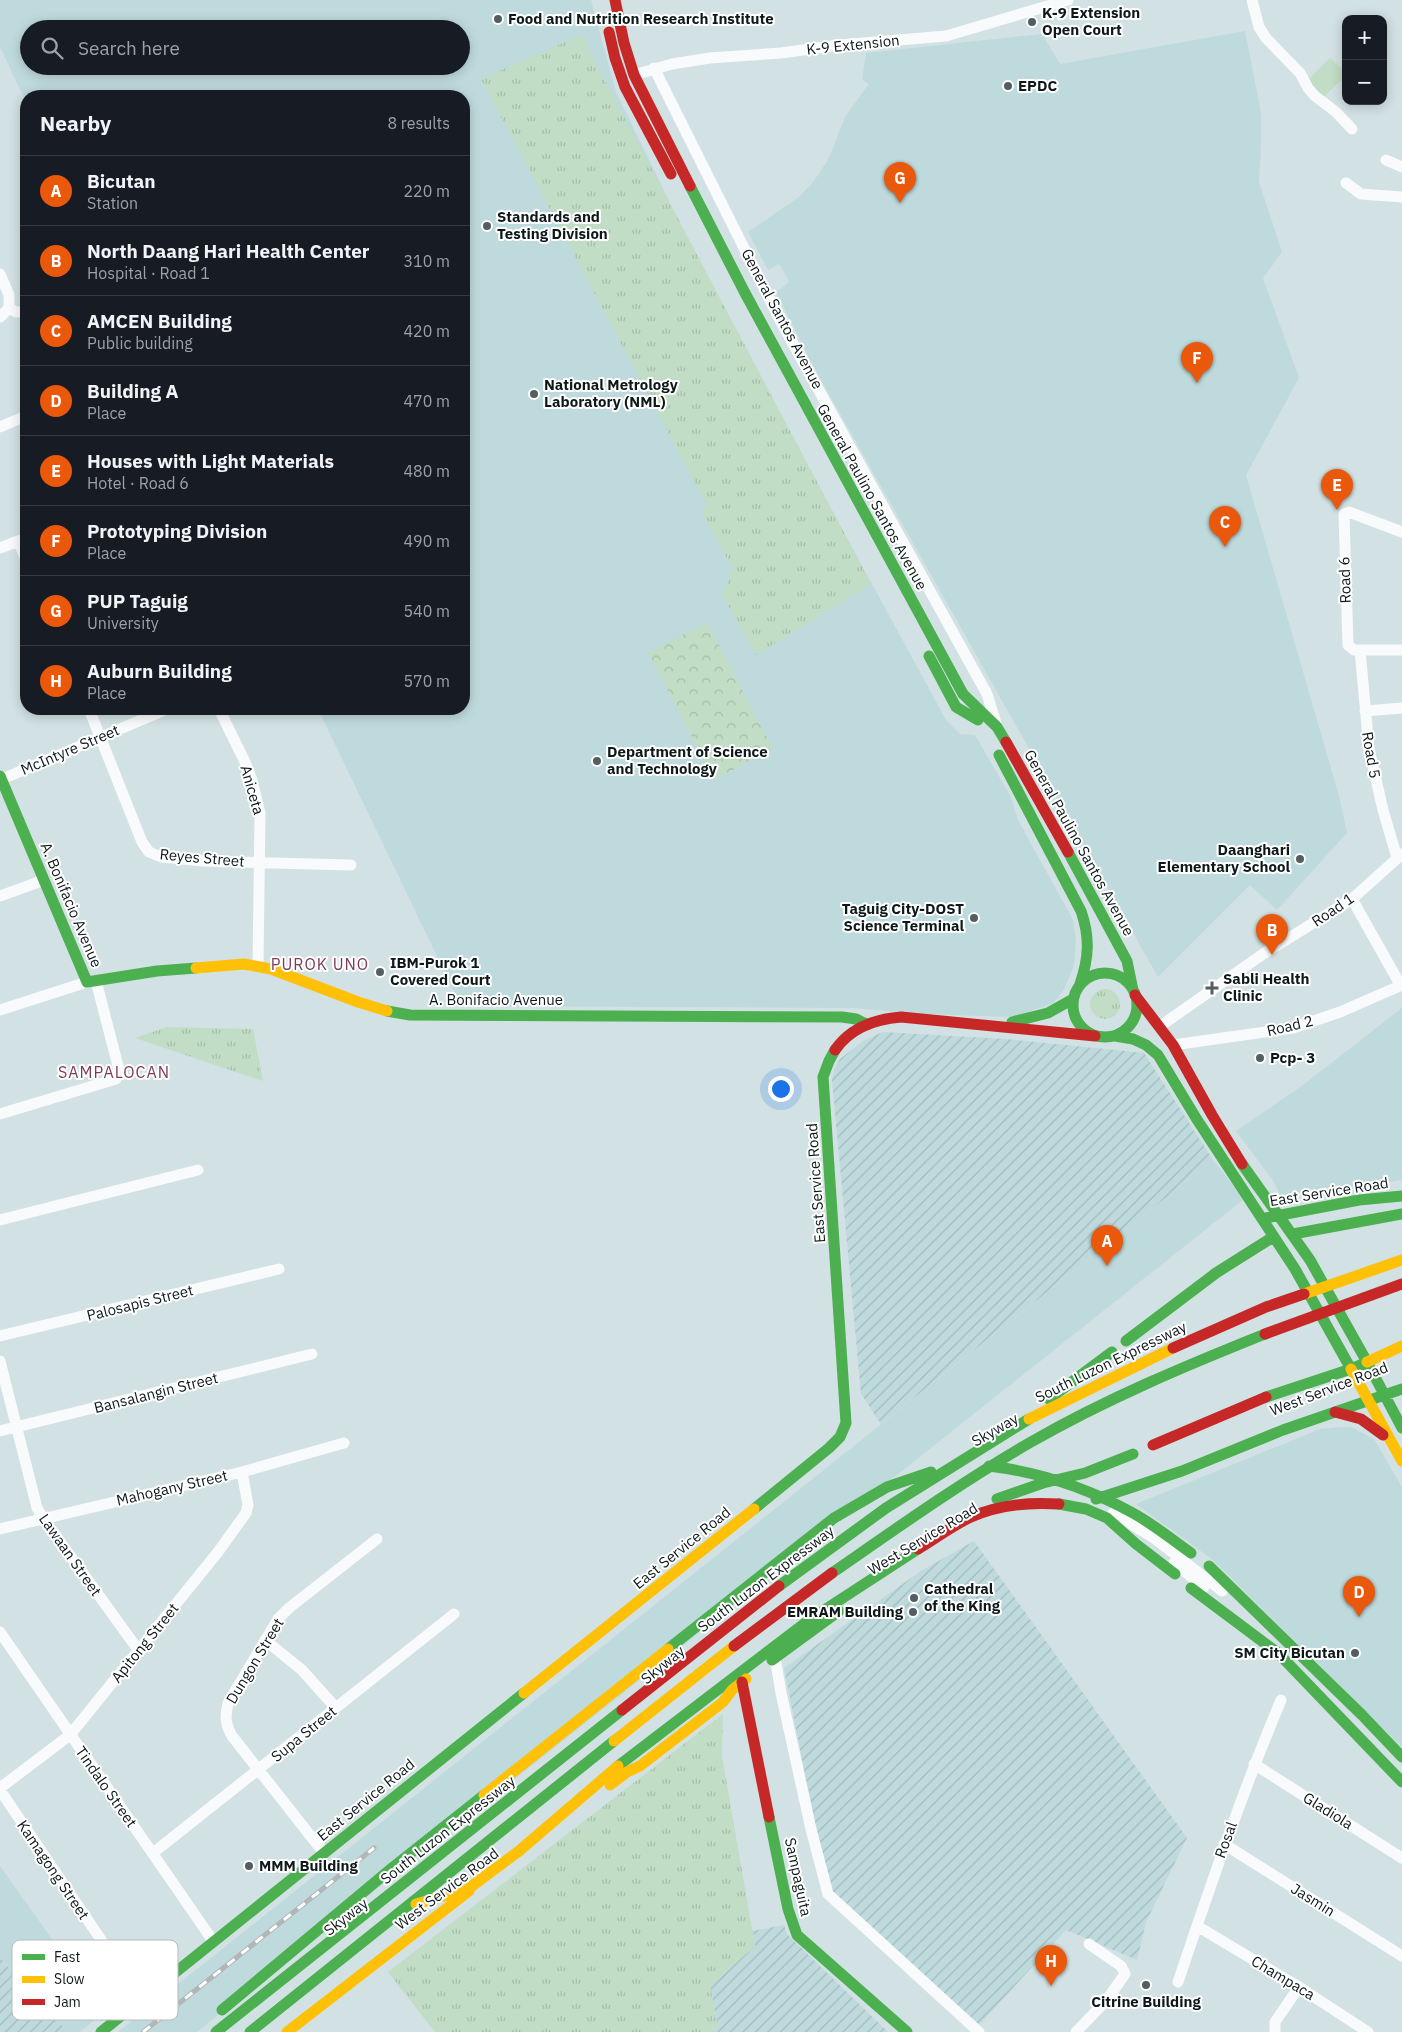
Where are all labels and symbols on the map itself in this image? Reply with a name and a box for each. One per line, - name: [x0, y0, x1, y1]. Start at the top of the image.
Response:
- place label: K-9 Extension Open Court: [1042, 3, 1140, 39]
- place label: Food and Nutrition Research Institute: [508, 9, 774, 28]
- marker: Food and Nutrition Research Institute: [492, 13, 504, 25]
- marker: K-9 Extension Open Court: [1026, 16, 1038, 28]
- street label: K-9 Extension: [805, 30, 900, 59]
- place label: EPDC: [1018, 76, 1057, 95]
- marker: EPDC: [1002, 80, 1014, 92]
- pin: G: [884, 162, 916, 203]
- place label: Standards and Testing Division: [497, 207, 608, 243]
- marker: Standards and Testing Division: [481, 220, 493, 232]
- street label: General Santos Avenue: [737, 245, 828, 392]
- pin: F: [1181, 342, 1213, 383]
- place label: National Metrology Laboratory (NML): [544, 375, 678, 411]
- marker: National Metrology Laboratory (NML): [528, 388, 540, 400]
- street label: General Paulino Santos Avenue: [813, 400, 932, 593]
- pin: E: [1321, 469, 1353, 510]
- pin: C: [1209, 506, 1241, 547]
- street label: Road 6: [1334, 556, 1355, 604]
- street label: McIntyre Street: [18, 720, 122, 779]
- street label: Road 5: [1358, 730, 1385, 780]
- place label: Department of Science and Technology: [607, 742, 768, 778]
- street label: General Paulino Santos Avenue: [1020, 746, 1139, 939]
- marker: Department of Science and Technology: [591, 755, 603, 767]
- street label: Aniceta: [236, 763, 269, 817]
- street label: A. Bonifacio Avenue: [37, 839, 106, 970]
- place label: Daanghari Elementary School: [1158, 840, 1290, 876]
- street label: Reyes Street: [159, 844, 245, 871]
- marker: Daanghari Elementary School: [1294, 853, 1306, 865]
- street label: Road 1: [1308, 889, 1358, 931]
- place label: Taguig City-DOST Science Terminal: [842, 899, 964, 935]
- marker: Taguig City-DOST Science Terminal: [968, 912, 980, 924]
- pin: B: [1256, 914, 1288, 955]
- place label: IBM-Purok 1 Covered Court: [390, 953, 491, 989]
- district label: PUROK UNO: [271, 954, 369, 974]
- marker: IBM-Purok 1 Covered Court: [374, 966, 386, 978]
- place label: Sabli Health Clinic: [1223, 969, 1309, 1005]
- marker: Sabli Health Clinic: [1205, 981, 1219, 995]
- street label: A. Bonifacio Avenue: [429, 990, 563, 1009]
- street label: Road 2: [1265, 1011, 1315, 1040]
- place label: Pcp- 3: [1270, 1048, 1315, 1067]
- marker: Pcp- 3: [1254, 1052, 1266, 1064]
- district label: SAMPALOCAN: [58, 1062, 170, 1082]
- your location: [768, 1076, 794, 1102]
- street label: East Service Road: [802, 1122, 829, 1244]
- street label: East Service Road: [1268, 1173, 1390, 1210]
- pin: A: [1091, 1225, 1123, 1266]
- street label: Palosapis Street: [85, 1280, 195, 1325]
- street label: South Luzon Expressway: [1032, 1316, 1190, 1406]
- street label: West Service Road: [1267, 1357, 1391, 1420]
- street label: Bansalangin Street: [92, 1368, 220, 1417]
- street label: Skyway: [968, 1408, 1022, 1451]
- street label: Mahogany Street: [114, 1465, 229, 1510]
- street label: West Service Road: [864, 1498, 981, 1579]
- street label: East Service Road: [629, 1502, 734, 1593]
- street label: Lawaan Street: [35, 1510, 106, 1600]
- street label: South Luzon Expressway: [694, 1521, 838, 1636]
- pin: D: [1343, 1576, 1375, 1617]
- place label: Cathedral of the King: [924, 1579, 1001, 1615]
- marker: Cathedral of the King: [908, 1592, 920, 1604]
- street label: Apitong Street: [107, 1599, 182, 1686]
- place label: EMRAM Building: [787, 1602, 904, 1621]
- marker: EMRAM Building: [907, 1606, 919, 1618]
- street label: Dungon Street: [222, 1614, 288, 1707]
- street label: Skyway: [637, 1641, 689, 1688]
- place label: SM City Bicutan: [1234, 1643, 1345, 1662]
- marker: SM City Bicutan: [1349, 1647, 1361, 1659]
- street label: Supa Street: [267, 1701, 340, 1766]
- street label: Tindalo Street: [71, 1742, 141, 1831]
- street label: East Service Road: [313, 1754, 418, 1845]
- street label: South Luzon Expressway: [376, 1771, 519, 1888]
- street label: Gladiola: [1300, 1788, 1357, 1833]
- street label: Kamagong Street: [13, 1816, 94, 1923]
- street label: Rosal: [1210, 1819, 1241, 1861]
- street label: Sampaguita: [781, 1836, 816, 1918]
- street label: West Service Road: [391, 1843, 502, 1934]
- place label: MMM Building: [259, 1856, 359, 1875]
- marker: MMM Building: [243, 1860, 255, 1872]
- street label: Jasmin: [1288, 1879, 1339, 1920]
- street label: Skyway: [320, 1893, 372, 1940]
- legend: [12, 1940, 178, 2020]
- pin: H: [1035, 1945, 1067, 1986]
- text: Fast: [54, 1948, 80, 1966]
- street label: Champaca: [1248, 1951, 1319, 2004]
- text: Slow: [54, 1970, 85, 1988]
- marker: Citrine Building: [1140, 1979, 1152, 1991]
- place label: Citrine Building: [1091, 1992, 1201, 2011]
- text: Jam: [54, 1993, 81, 2011]

